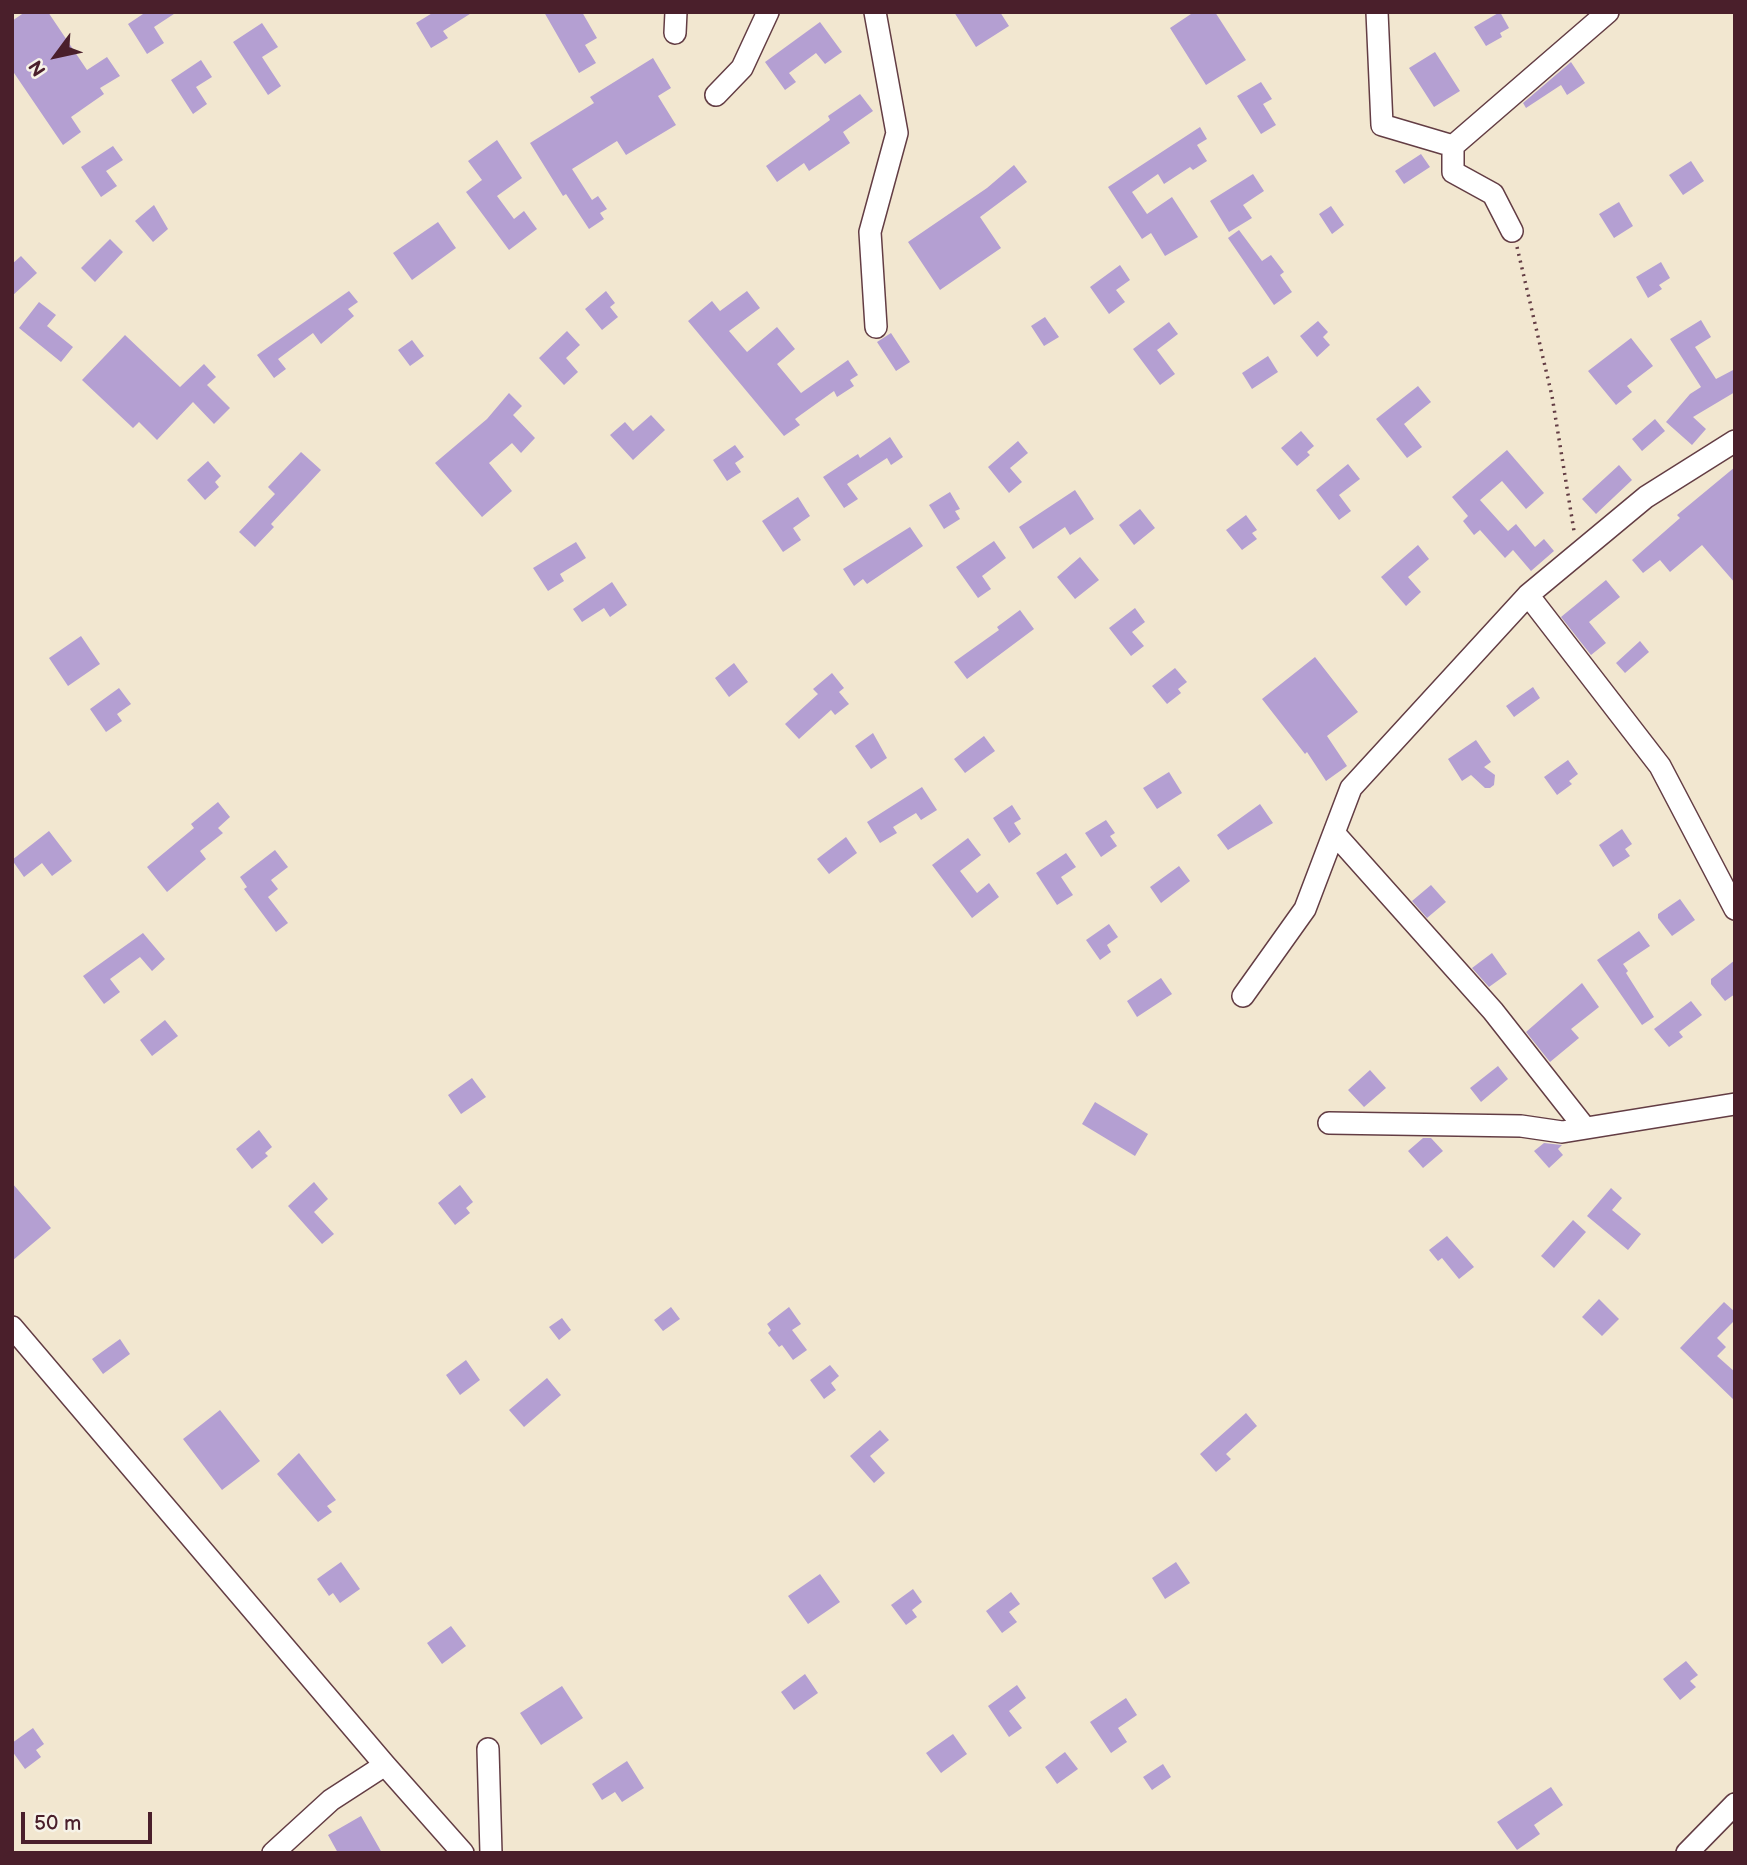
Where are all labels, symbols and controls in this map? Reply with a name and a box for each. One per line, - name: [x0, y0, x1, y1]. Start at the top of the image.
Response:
- north arrow: [21, 21, 91, 91]
- text: N: [24, 55, 52, 80]
- scale bar: [24, 1798, 156, 1842]
- text: 50 m: [34, 1811, 81, 1836]

